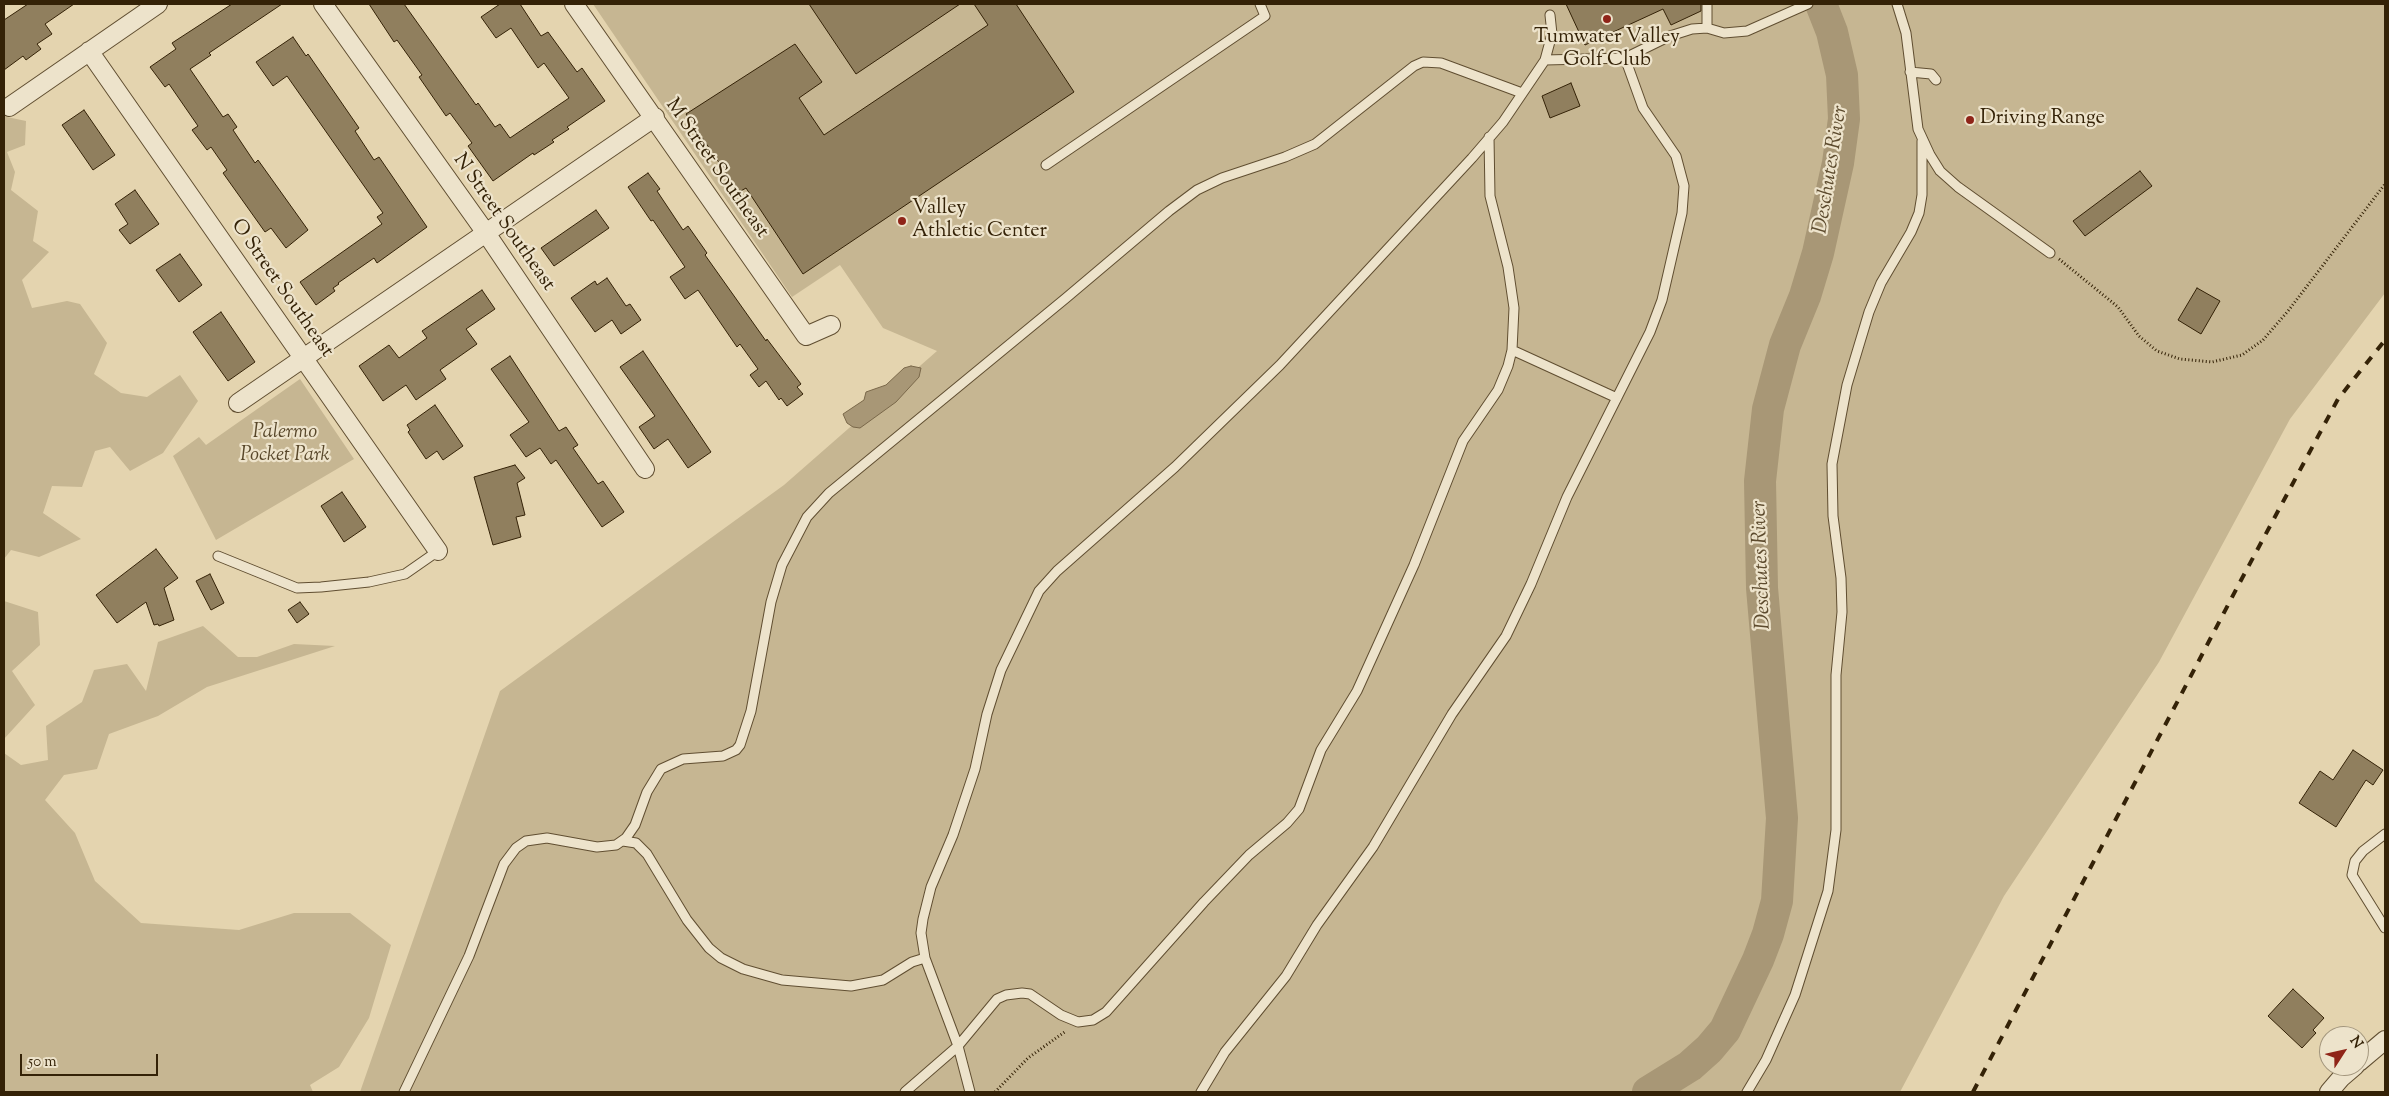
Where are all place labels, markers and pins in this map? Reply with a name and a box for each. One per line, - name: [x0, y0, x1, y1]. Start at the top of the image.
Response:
- marker: Tumwater Valley Golf Club: [1601, 13, 1613, 25]
- place label: Tumwater Valley Golf Club: [1534, 27, 1680, 74]
- place label: Driving Range: [1980, 108, 2105, 132]
- marker: Driving Range: [1964, 114, 1976, 126]
- place label: Valley Athletic Center: [912, 198, 1047, 245]
- marker: Valley Athletic Center: [896, 215, 908, 227]

